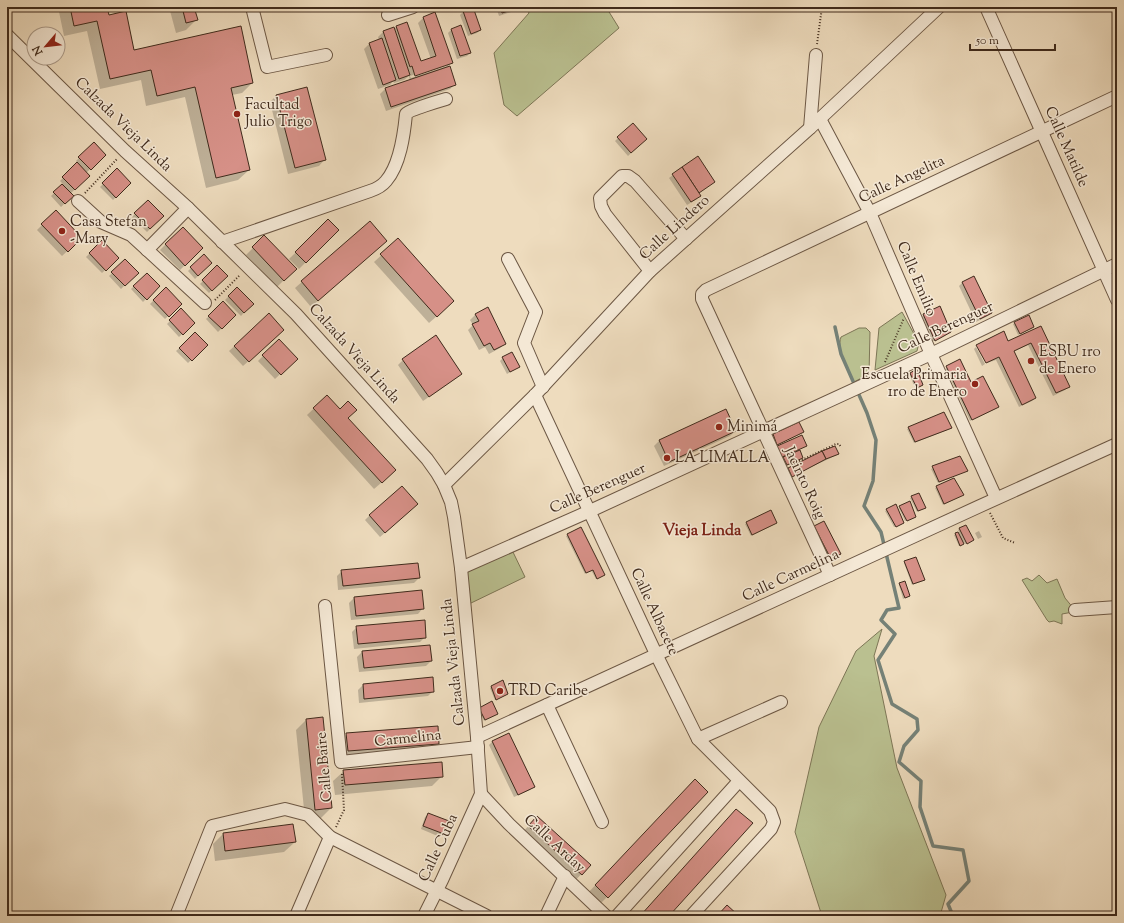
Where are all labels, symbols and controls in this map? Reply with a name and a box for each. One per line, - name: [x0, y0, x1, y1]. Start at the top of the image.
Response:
- north arrow: [26, 26, 66, 66]
- scale bar: [970, 26, 1055, 52]
- text: 50 m: [975, 32, 999, 50]
- text: N: [29, 42, 48, 59]
- street label: Calzada Vieja Linda: [70, 73, 176, 177]
- place label: Facultad Julio Trigo: [244, 95, 312, 133]
- street label: Calle Matilde: [1039, 103, 1093, 191]
- marker: Facultad Julio Trigo: [232, 109, 242, 119]
- street label: Calle Angelita: [856, 151, 949, 209]
- street label: Calle Lindero: [635, 191, 715, 265]
- place label: Casa Stefan -Mary: [70, 212, 147, 250]
- marker: Casa Stefan -Mary: [57, 226, 67, 236]
- street label: Calle Emilio: [891, 238, 941, 320]
- street label: Calle Berenguer: [895, 296, 998, 359]
- street label: Calzada Vieja Linda: [303, 299, 405, 409]
- place label: ESBU 1ro de Enero: [1039, 342, 1101, 380]
- marker: ESBU 1ro de Enero: [1026, 356, 1036, 366]
- place label: Escuela Primaria 1ro de Enero: [861, 365, 967, 403]
- marker: Escuela Primaria 1ro de Enero: [970, 379, 980, 389]
- place label: Minimá: [727, 417, 778, 438]
- marker: Minimá: [714, 422, 724, 432]
- street label: Jacinto Roig: [778, 443, 830, 523]
- place label: LA LIMALLA: [675, 448, 770, 469]
- marker: LA LIMALLA: [662, 453, 672, 463]
- street label: Calle Berenguer: [546, 458, 650, 520]
- district label: Vieja Linda: [663, 520, 742, 543]
- street label: Calle Carmelina: [739, 544, 843, 608]
- street label: Calle Albacete: [625, 565, 683, 659]
- street label: Calzada Vieja Linda: [437, 597, 471, 727]
- place label: TRD Caribe: [508, 681, 588, 702]
- marker: TRD Caribe: [495, 686, 505, 696]
- street label: Carmelina: [373, 725, 443, 753]
- street label: Calle Baire: [311, 731, 339, 803]
- street label: Calle Arday: [519, 810, 590, 878]
- street label: Calle Cuba: [414, 811, 464, 885]

